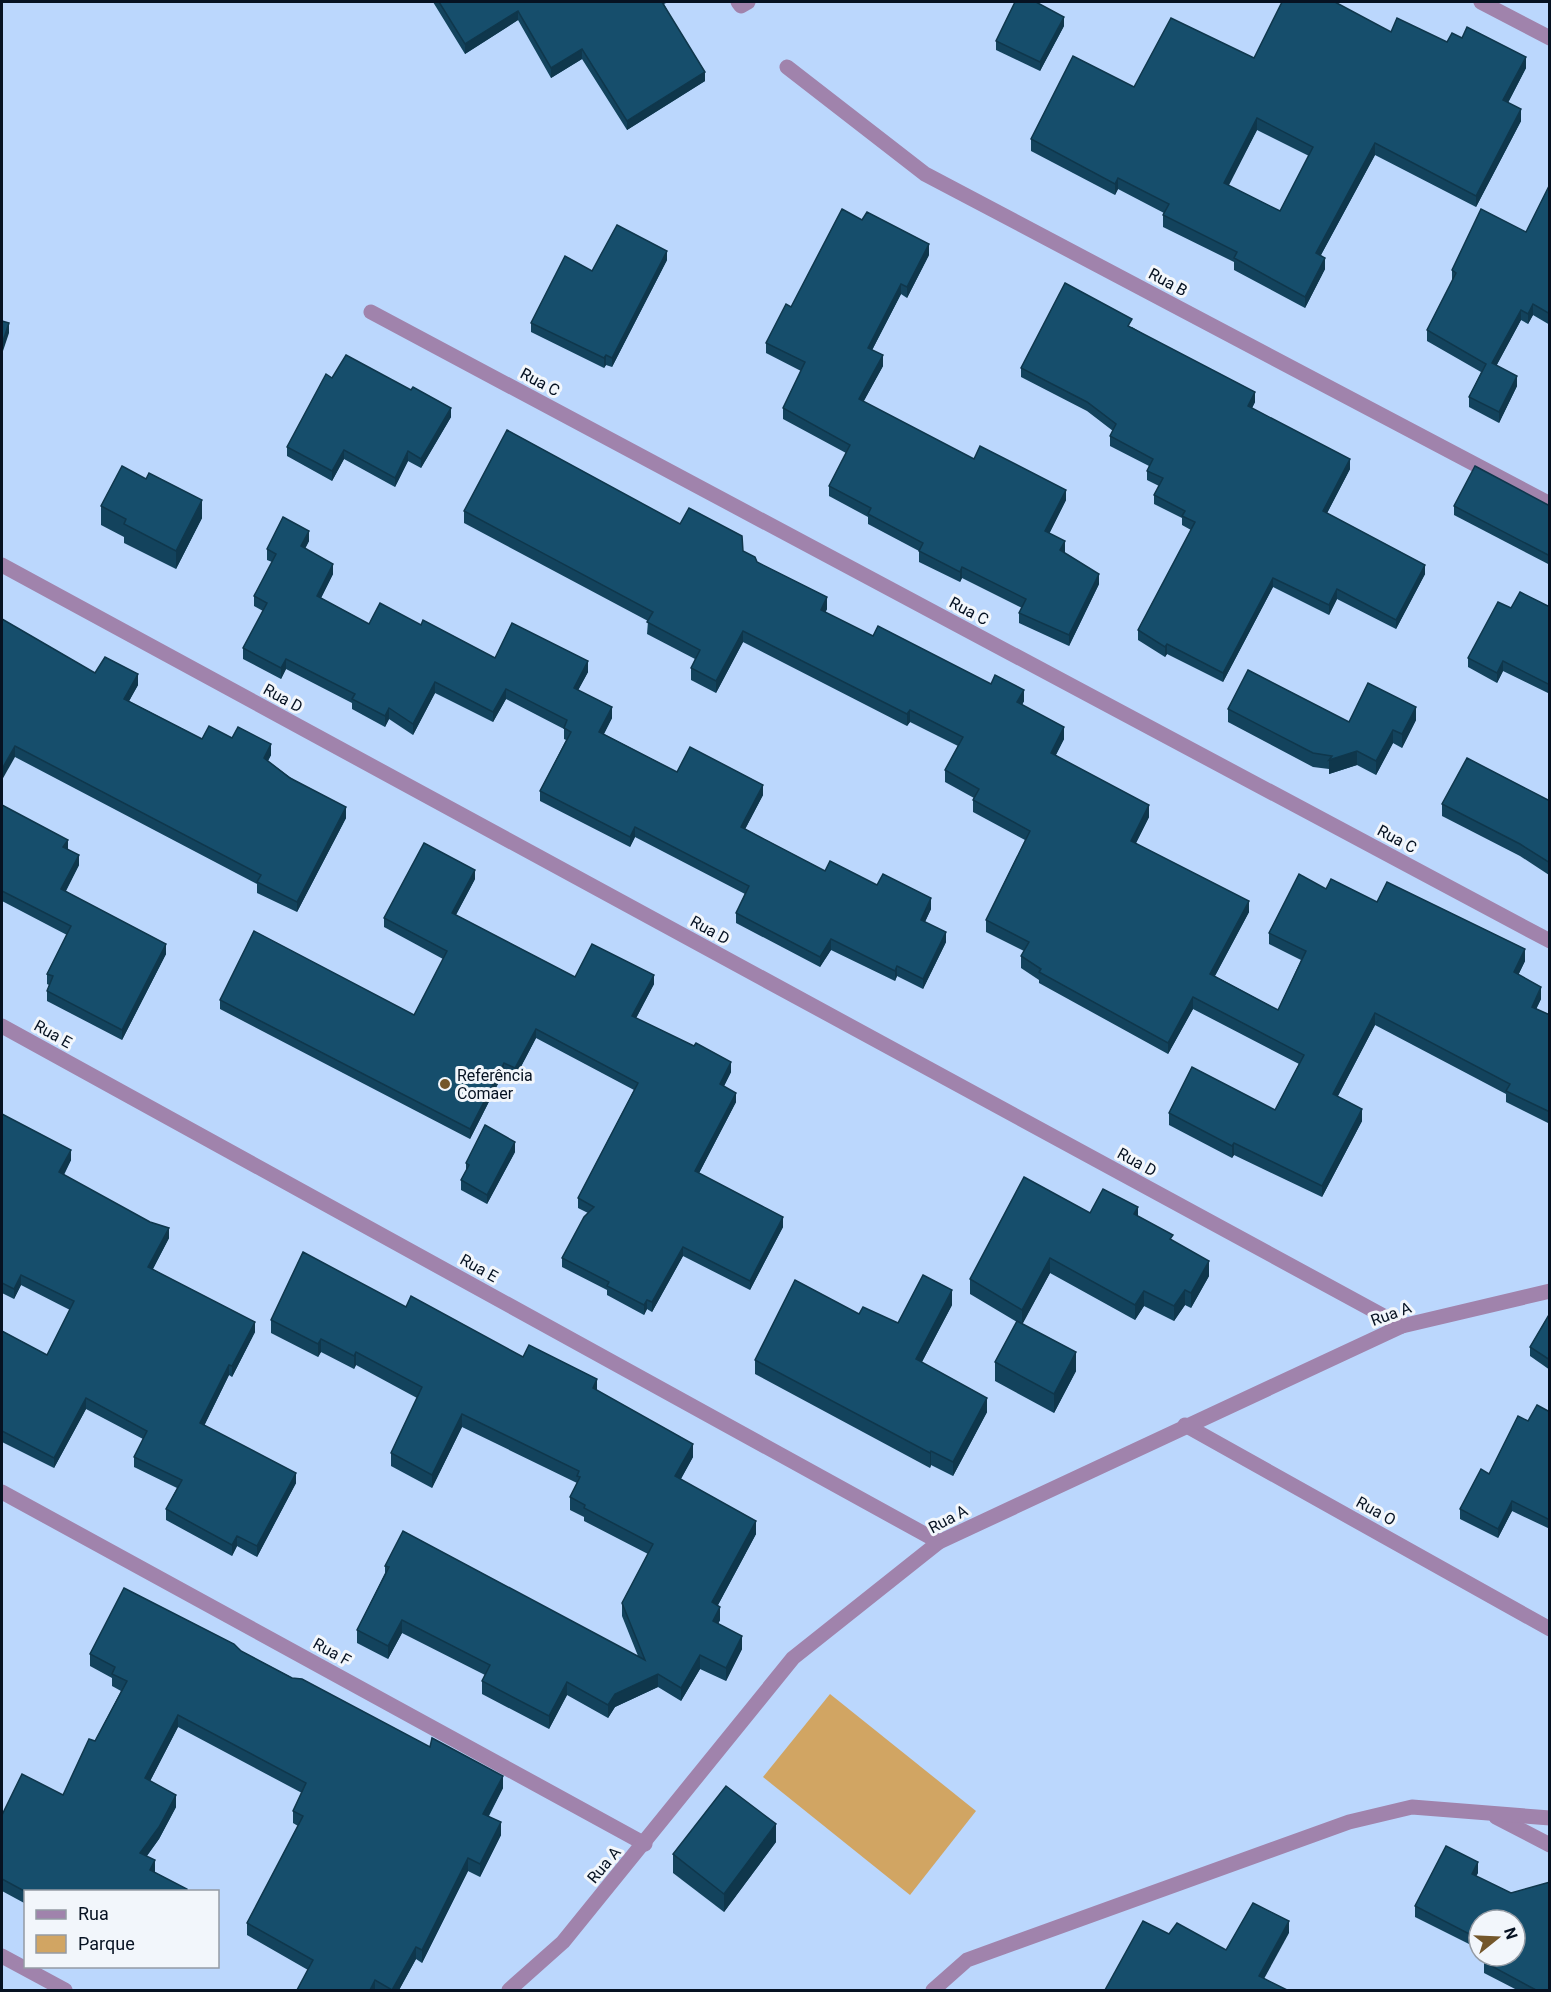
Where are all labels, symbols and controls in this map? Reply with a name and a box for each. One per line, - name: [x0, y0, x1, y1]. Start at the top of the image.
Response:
- street label: Rua B: [1145, 264, 1191, 300]
- street label: Rua C: [517, 364, 563, 400]
- street label: Rua C: [946, 593, 992, 629]
- street label: Rua D: [260, 680, 306, 716]
- street label: Rua C: [1374, 821, 1420, 857]
- street label: Rua D: [687, 912, 733, 948]
- street label: Rua E: [31, 1016, 75, 1052]
- place label: Referência Comaer: [457, 1066, 533, 1103]
- marker: Referência Comaer: [438, 1077, 452, 1091]
- street label: Rua D: [1114, 1144, 1160, 1180]
- street label: Rua E: [457, 1250, 501, 1286]
- street label: Rua A: [1368, 1298, 1414, 1330]
- street label: Rua O: [1353, 1492, 1399, 1530]
- street label: Rua A: [925, 1501, 971, 1537]
- street label: Rua F: [310, 1634, 354, 1670]
- street label: Rua A: [583, 1842, 625, 1887]
- legend: [24, 1890, 219, 1968]
- text: Rua: [78, 1903, 109, 1924]
- north arrow: [1467, 1908, 1527, 1968]
- text: N: [1500, 1925, 1522, 1942]
- text: Parque: [78, 1933, 135, 1954]

